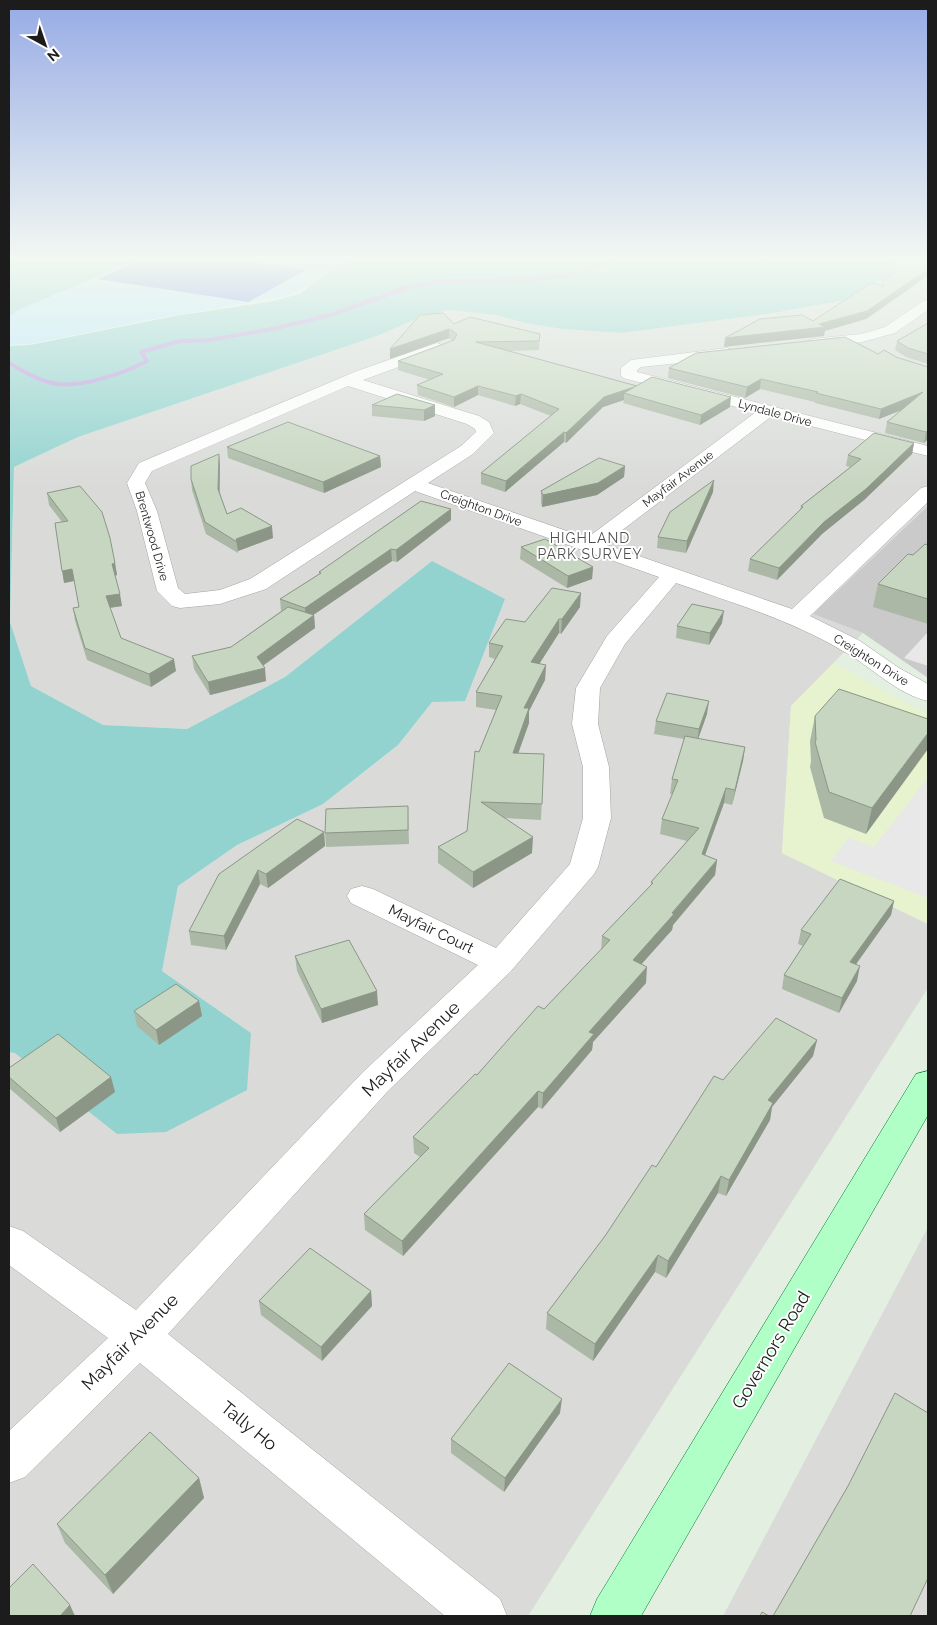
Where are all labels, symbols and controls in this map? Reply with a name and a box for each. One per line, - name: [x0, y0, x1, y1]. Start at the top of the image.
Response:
- north arrow: [20, 20, 70, 70]
- text: N: [44, 45, 63, 65]
- street label: Lyndale Drive: [737, 396, 813, 430]
- street label: Mayfair Avenue: [640, 448, 716, 510]
- street label: Creighton Drive: [438, 487, 524, 529]
- street label: Brentwood Drive: [132, 489, 172, 583]
- district label: HIGHLAND PARK SURVEY: [537, 530, 643, 562]
- street label: Creighton Drive: [831, 631, 911, 689]
- street label: Mayfair Court: [385, 901, 477, 957]
- street label: Mayfair Avenue: [357, 996, 464, 1101]
- street label: Governors Road: [727, 1287, 814, 1412]
- street label: Mayfair Avenue: [77, 1289, 183, 1394]
- street label: Tally Ho: [217, 1397, 282, 1455]

